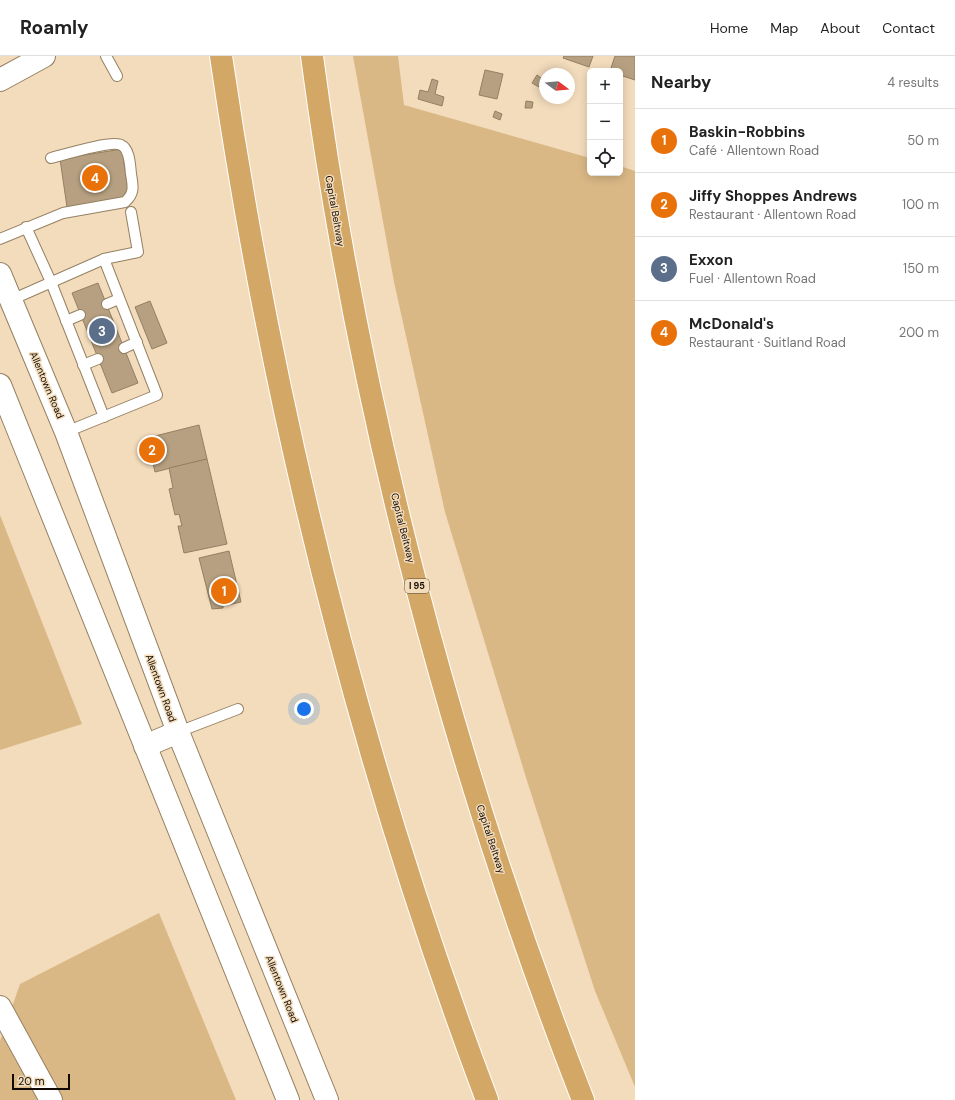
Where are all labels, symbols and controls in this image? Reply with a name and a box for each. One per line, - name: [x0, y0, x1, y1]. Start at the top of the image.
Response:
- text: Roamly: [20, 15, 89, 40]
- text: Home: [710, 19, 748, 37]
- text: Map: [770, 19, 798, 37]
- text: About: [820, 19, 860, 37]
- text: Contact: [882, 19, 935, 37]
- north arrow: [539, 68, 575, 104]
- map controls: [587, 68, 623, 176]
- button: +: [587, 68, 623, 104]
- text: Nearby: [651, 71, 711, 93]
- text: 4 results: [887, 74, 939, 91]
- button: −: [587, 104, 623, 140]
- text: Baskin-Robbins: [689, 122, 805, 142]
- text: 1: [662, 132, 666, 149]
- text: 50 m: [907, 132, 939, 149]
- button: locate: [587, 140, 623, 176]
- text: Café · Allentown Road: [689, 142, 819, 159]
- pin: 4: [82, 163, 108, 193]
- street label: Capital Beltway: [322, 175, 348, 248]
- text: Jiffy Shoppes Andrews: [689, 186, 857, 206]
- text: 2: [660, 196, 668, 213]
- text: 100 m: [902, 196, 939, 213]
- text: Restaurant · Allentown Road: [689, 206, 856, 223]
- text: Exxon: [689, 250, 733, 270]
- text: 3: [660, 260, 668, 277]
- text: 150 m: [903, 260, 939, 277]
- text: Fuel · Allentown Road: [689, 270, 816, 287]
- text: McDonald's: [689, 314, 774, 334]
- pin: 3: [89, 316, 115, 346]
- text: 4: [660, 324, 668, 341]
- text: 200 m: [899, 324, 939, 341]
- text: Restaurant · Suitland Road: [689, 334, 846, 351]
- street label: Allentown Road: [27, 350, 67, 420]
- pin: 2: [139, 435, 165, 465]
- street label: Capital Beltway: [388, 492, 418, 565]
- pin: 1: [211, 576, 237, 606]
- road number: I 95: [405, 579, 429, 593]
- street label: Allentown Road: [143, 652, 179, 724]
- your location: [294, 699, 314, 719]
- street label: Capital Beltway: [474, 803, 508, 876]
- street label: Allentown Road: [263, 953, 301, 1025]
- scale bar: [12, 1072, 70, 1091]
- text: 20 m: [18, 1074, 44, 1088]

